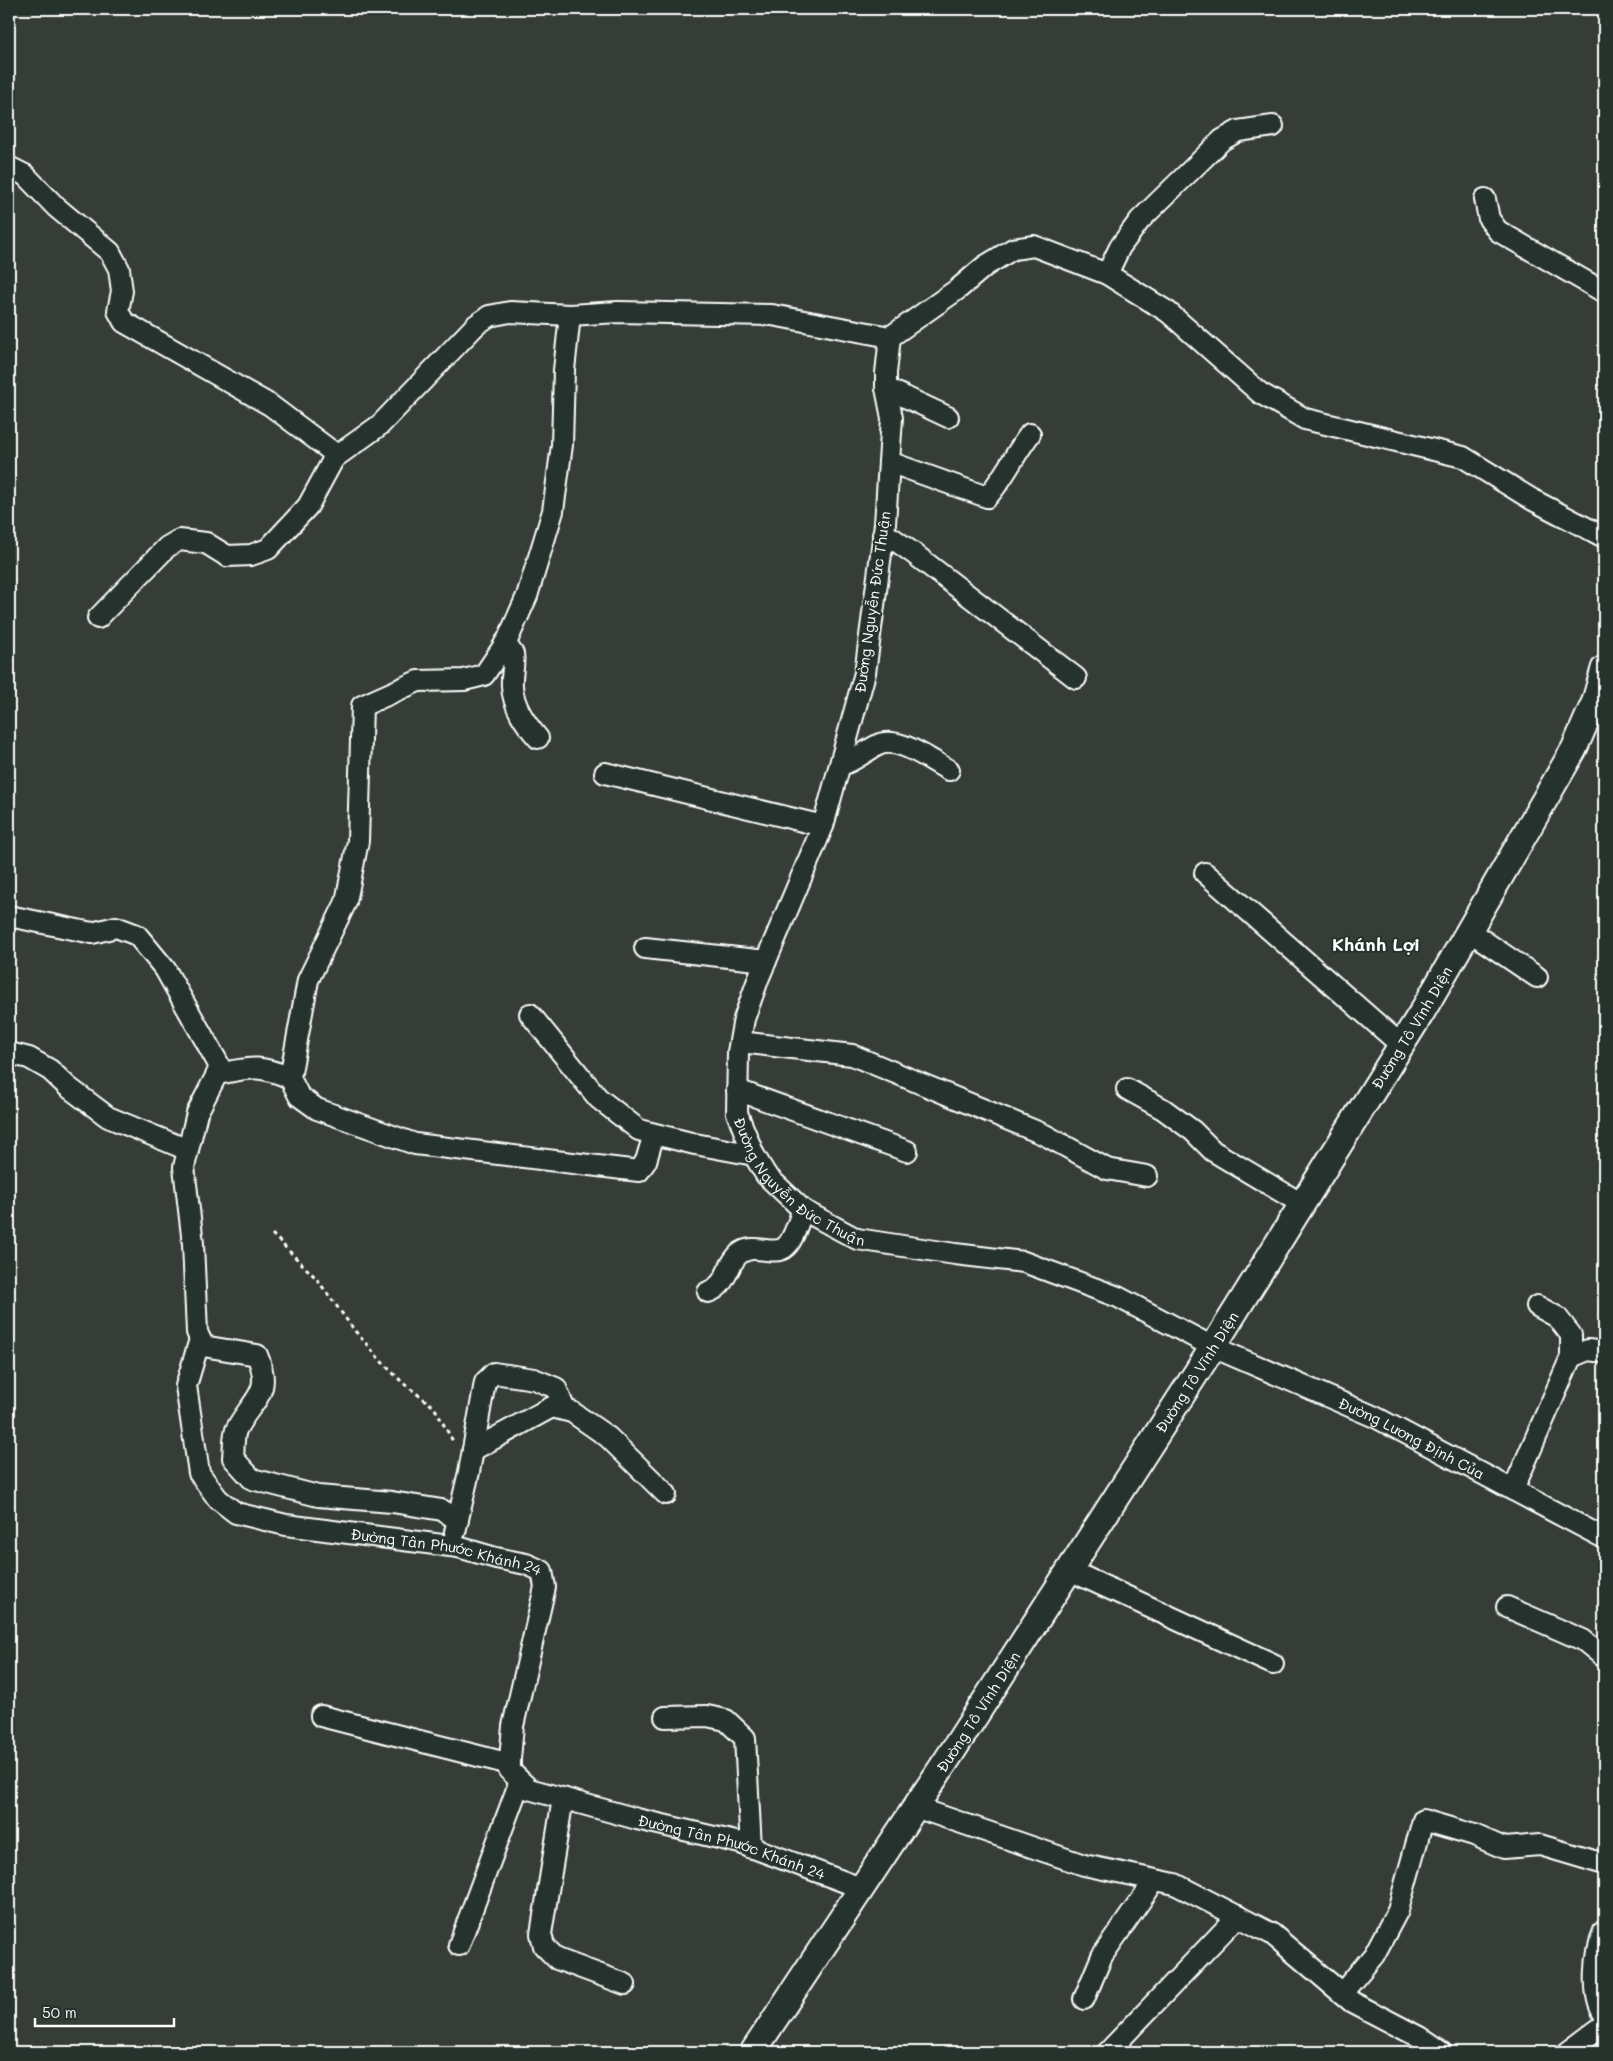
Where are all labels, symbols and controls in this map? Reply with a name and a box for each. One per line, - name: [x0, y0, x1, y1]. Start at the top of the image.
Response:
- street label: Đường Nguyễn Đức Thuận: [849, 510, 895, 694]
- district label: Khánh Lợi: [1332, 932, 1420, 956]
- street label: Đường Tô Vĩnh Diện: [1366, 962, 1456, 1093]
- street label: Đường Nguyễn Đức Thuận: [730, 1114, 866, 1250]
- street label: Đường Tô Vĩnh Diện: [1150, 1307, 1243, 1436]
- street label: Đường Lương Định Của: [1335, 1392, 1489, 1483]
- street label: Đường Tân Phước Khánh 24: [349, 1523, 545, 1580]
- street label: Đường Tô Vĩnh Diện: [931, 1647, 1024, 1776]
- street label: Đường Tân Phước Khánh 24: [636, 1810, 828, 1884]
- scale bar: [35, 1996, 174, 2028]
- text: 50 m: [42, 2002, 77, 2022]

